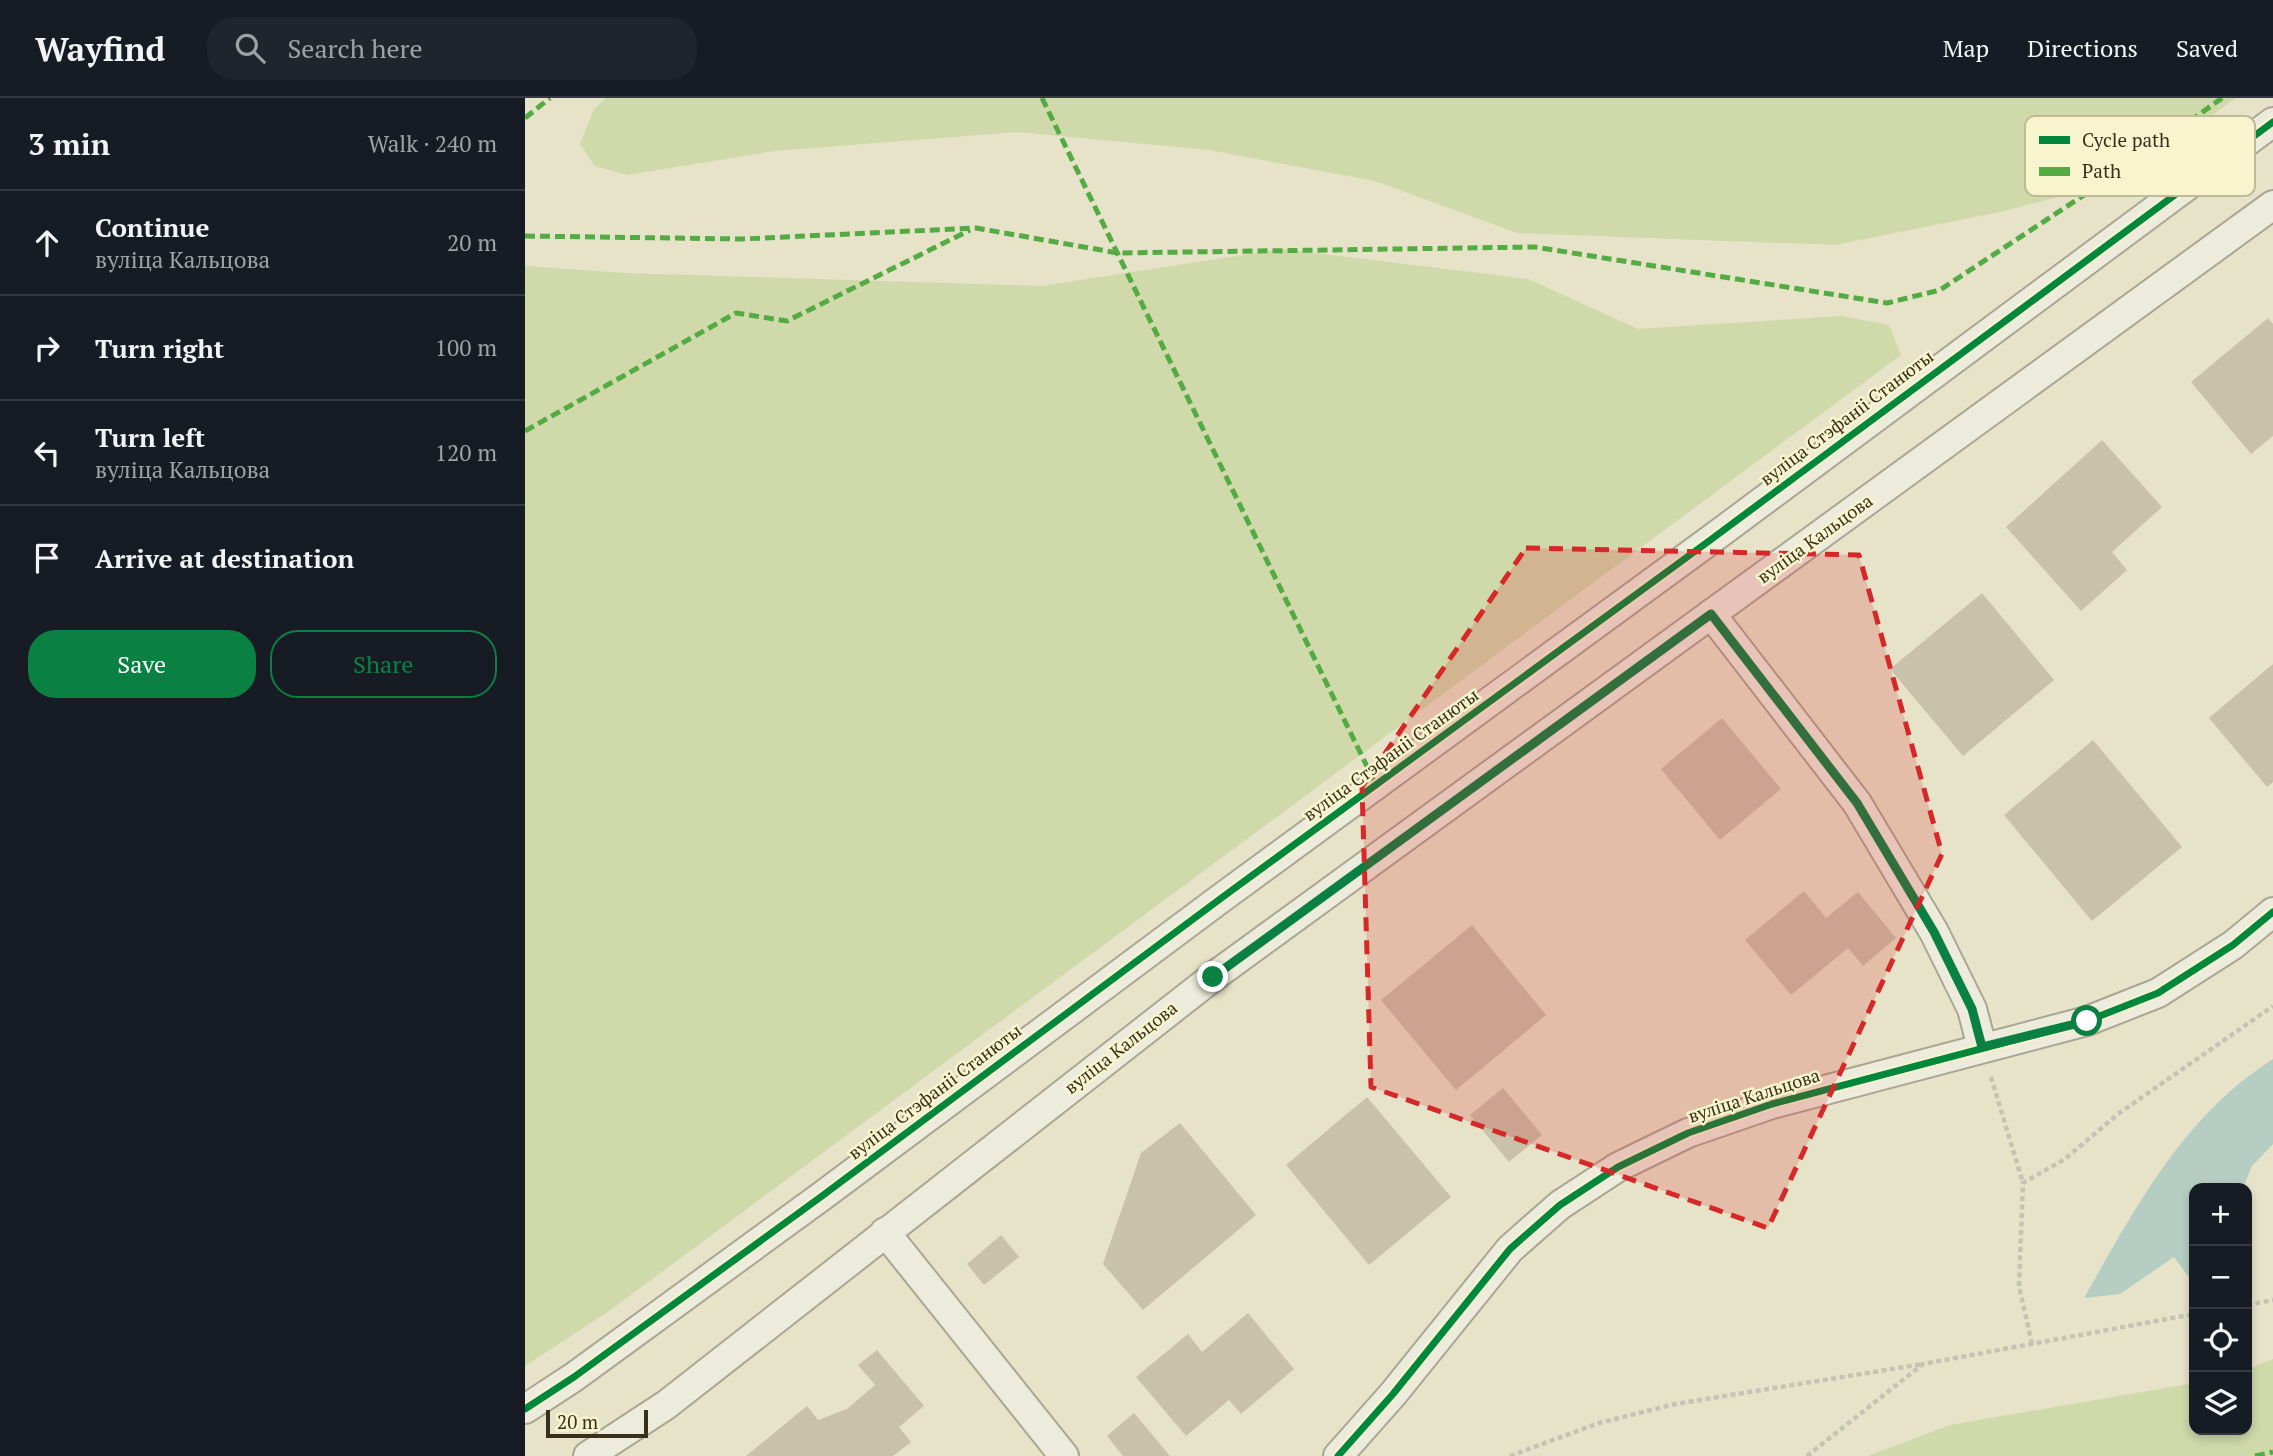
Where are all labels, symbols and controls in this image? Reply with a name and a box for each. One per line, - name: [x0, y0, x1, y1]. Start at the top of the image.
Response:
- search box: [207, 17, 697, 80]
- text: Wayfind: [35, 27, 165, 70]
- icon: search: [231, 29, 269, 67]
- text: Search here: [287, 31, 423, 65]
- text: Map: [1943, 32, 1989, 64]
- text: Directions: [2027, 32, 2138, 64]
- text: Saved: [2176, 32, 2238, 64]
- legend: [2025, 116, 2255, 196]
- text: 3 min: [28, 124, 110, 164]
- text: Cycle path: [2082, 127, 2170, 152]
- text: Walk · 240 m: [368, 128, 497, 159]
- text: Path: [2082, 158, 2121, 183]
- text: Continue: [95, 210, 209, 244]
- icon: ahead: [28, 224, 66, 262]
- text: 20 m: [447, 227, 497, 258]
- text: вуліца Кальцова: [95, 244, 270, 275]
- icon: right: [28, 329, 66, 367]
- text: Turn right: [95, 331, 224, 365]
- text: 100 m: [435, 332, 497, 363]
- street label: вуліца Стэфаніі Станюты: [1755, 344, 1938, 490]
- text: Turn left: [95, 420, 205, 454]
- icon: left: [28, 434, 66, 472]
- text: 120 m: [435, 437, 497, 468]
- text: вуліца Кальцова: [95, 454, 270, 485]
- street label: вуліца Кальцова: [1752, 488, 1877, 588]
- icon: arrive: [28, 539, 66, 577]
- text: Arrive at destination: [95, 541, 354, 575]
- button: Save: [28, 630, 256, 698]
- button: Share: [270, 630, 497, 698]
- street label: вуліца Стэфаніі Станюты: [1298, 682, 1483, 826]
- route end: [1197, 961, 1228, 992]
- street label: вуліца Кальцова: [1059, 996, 1182, 1099]
- route start: [2071, 1005, 2102, 1036]
- street label: вуліца Стэфаніі Станюты: [843, 1018, 1026, 1164]
- street label: вуліца Кальцова: [1685, 1062, 1823, 1128]
- map controls: [2189, 1183, 2252, 1435]
- button: +: [2189, 1183, 2252, 1246]
- button: −: [2189, 1246, 2252, 1309]
- button: locate: [2189, 1309, 2252, 1372]
- button: layers: [2189, 1372, 2252, 1435]
- scale bar: [546, 1407, 647, 1439]
- text: 20 m: [557, 1409, 598, 1434]

